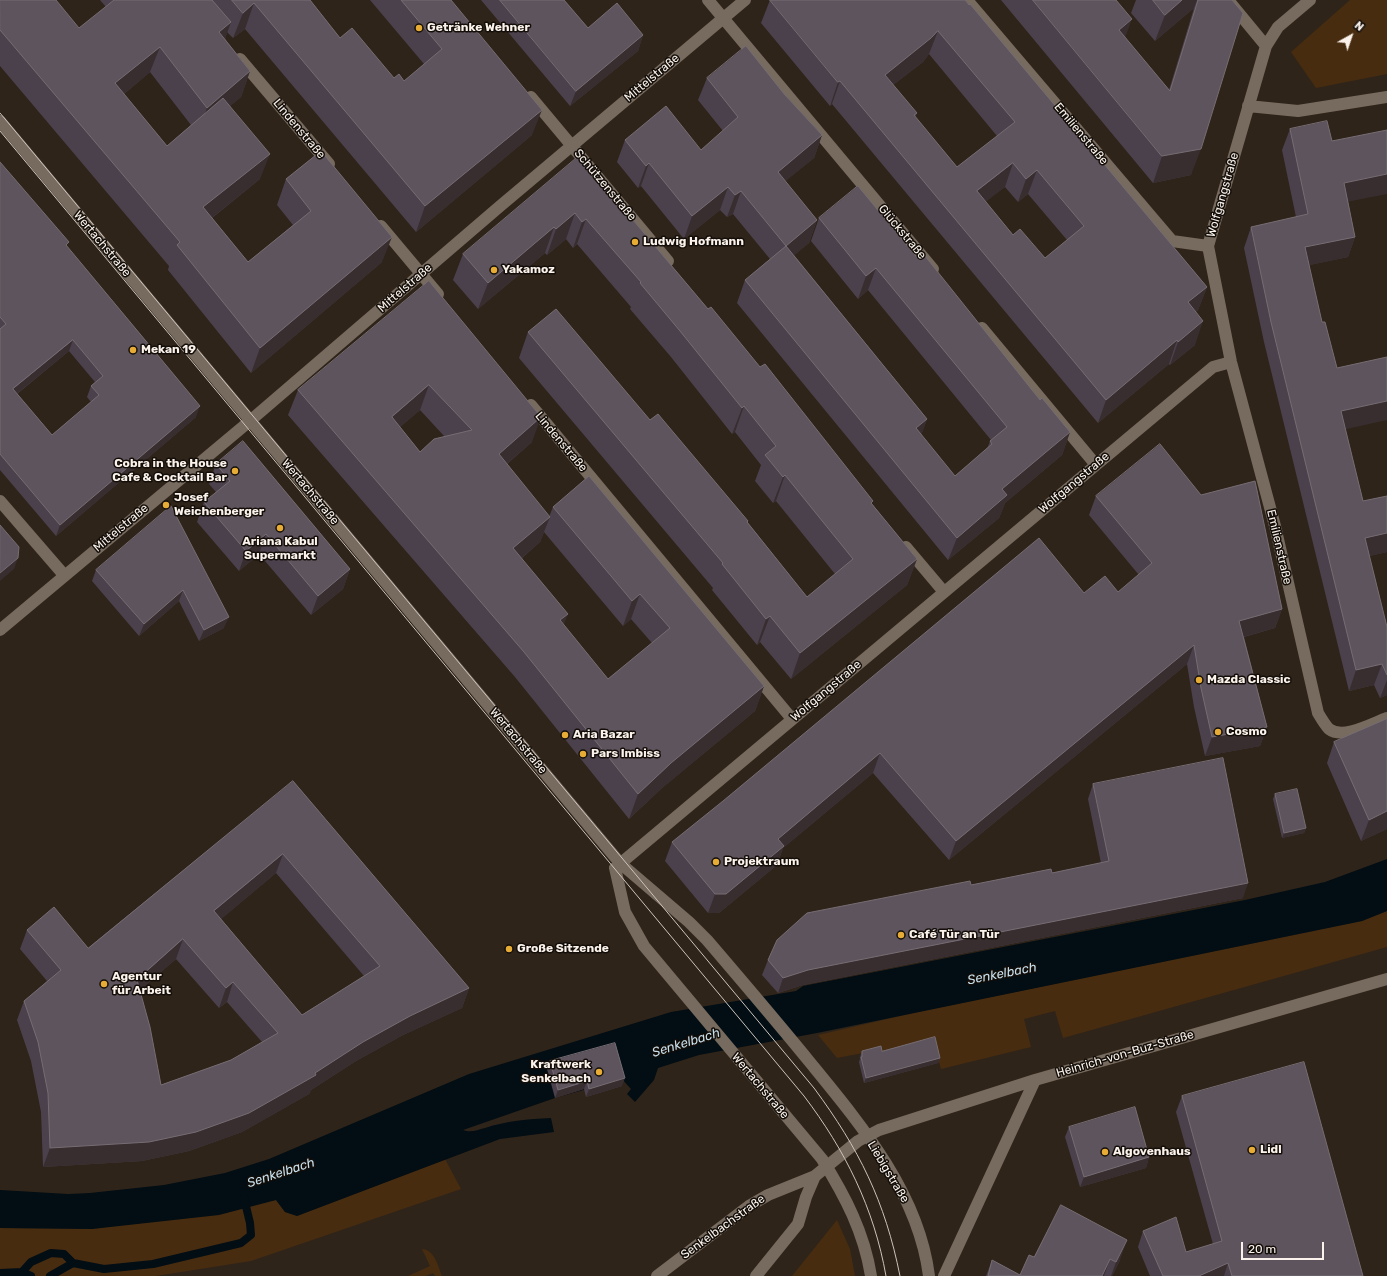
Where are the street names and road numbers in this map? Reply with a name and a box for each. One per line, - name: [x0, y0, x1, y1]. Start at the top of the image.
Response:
- street label: Mittelstraße: [622, 51, 682, 105]
- street label: Lindenstraße: [270, 96, 328, 162]
- street label: Emilienstraße: [1051, 100, 1111, 168]
- street label: Schützenstraße: [571, 146, 639, 224]
- street label: Wolfgangstraße: [1204, 151, 1242, 239]
- street label: Glückstraße: [875, 202, 929, 262]
- street label: Wertachstraße: [70, 208, 134, 280]
- street label: Mittelstraße: [375, 261, 435, 315]
- street label: Lindenstraße: [532, 409, 590, 475]
- street label: Wolfgangstraße: [1036, 449, 1112, 517]
- street label: Wertachstraße: [278, 456, 342, 528]
- street label: Mittelstraße: [91, 501, 151, 555]
- street label: Emilienstraße: [1263, 508, 1295, 586]
- street label: Wolfgangstraße: [788, 657, 864, 725]
- street label: Wertachstraße: [486, 705, 550, 777]
- street label: Heinrich-von-Buz-Straße: [1055, 1027, 1195, 1081]
- street label: Wertachstraße: [728, 1050, 792, 1122]
- street label: Liebigstraße: [864, 1139, 912, 1205]
- street label: Senkelbachstraße: [678, 1192, 768, 1262]

